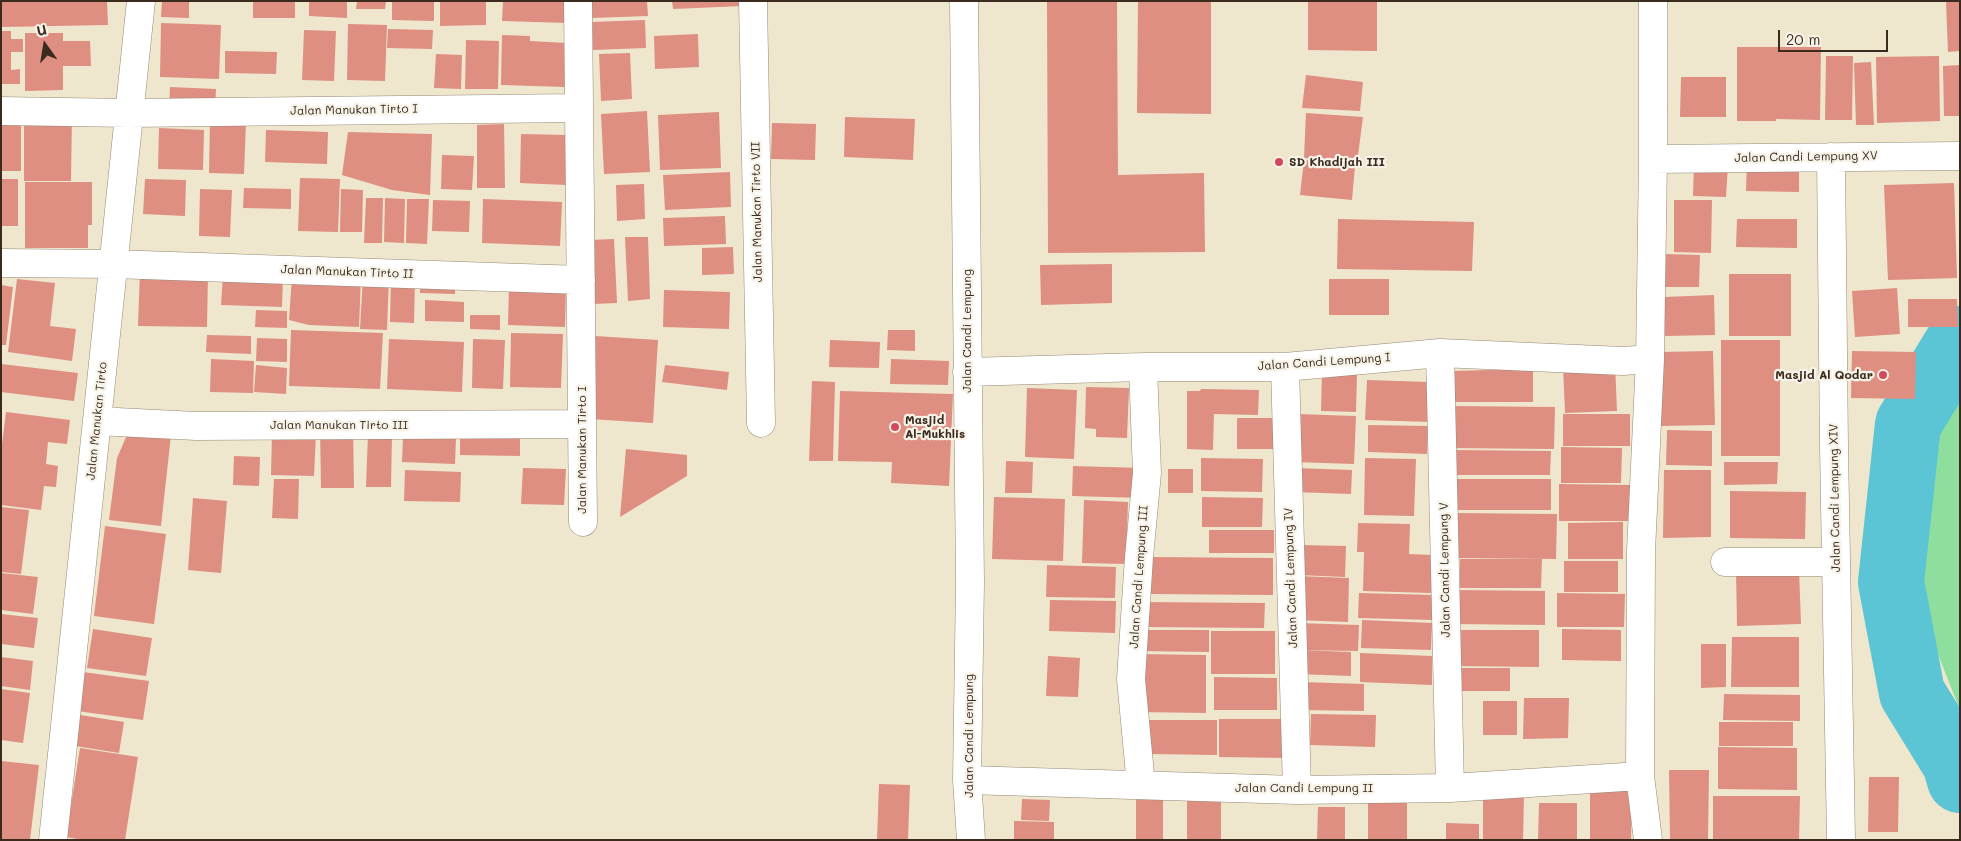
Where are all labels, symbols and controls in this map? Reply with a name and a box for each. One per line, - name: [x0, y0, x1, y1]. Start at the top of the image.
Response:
- north arrow: [20, 20, 70, 70]
- text: U: [35, 20, 48, 40]
- scale bar: [1781, 20, 1891, 52]
- text: 20 m: [1786, 29, 1820, 49]
- street label: Jalan Manukan Tirto I: [290, 102, 418, 118]
- street label: Jalan Manukan Tirto VII: [749, 142, 765, 282]
- street label: Jalan Candi Lempung XV: [1734, 149, 1878, 165]
- place label: SD Khadijah III: [1289, 155, 1385, 169]
- marker: SD Khadijah III: [1273, 156, 1285, 168]
- street label: Jalan Manukan Tirto II: [280, 262, 414, 282]
- street label: Jalan Candi Lempung: [960, 269, 974, 393]
- street label: Jalan Candi Lempung I: [1257, 350, 1391, 374]
- street label: Jalan Manukan Tirto: [84, 361, 110, 481]
- place label: Masjid Al Qodar: [1775, 368, 1873, 382]
- marker: Masjid Al Qodar: [1877, 369, 1889, 381]
- street label: Jalan Manukan Tirto I: [575, 386, 589, 514]
- place label: Masjid Al-Mukhlis: [905, 413, 965, 441]
- street label: Jalan Manukan Tirto III: [270, 418, 408, 432]
- marker: Masjid Al-Mukhlis: [889, 421, 901, 433]
- street label: Jalan Candi Lempung XIV: [1827, 424, 1843, 572]
- street label: Jalan Candi Lempung V: [1437, 502, 1453, 638]
- street label: Jalan Candi Lempung III: [1127, 505, 1151, 649]
- street label: Jalan Candi Lempung IV: [1281, 508, 1301, 648]
- street label: Jalan Candi Lempung: [962, 674, 976, 798]
- street label: Jalan Candi Lempung II: [1235, 781, 1373, 795]

